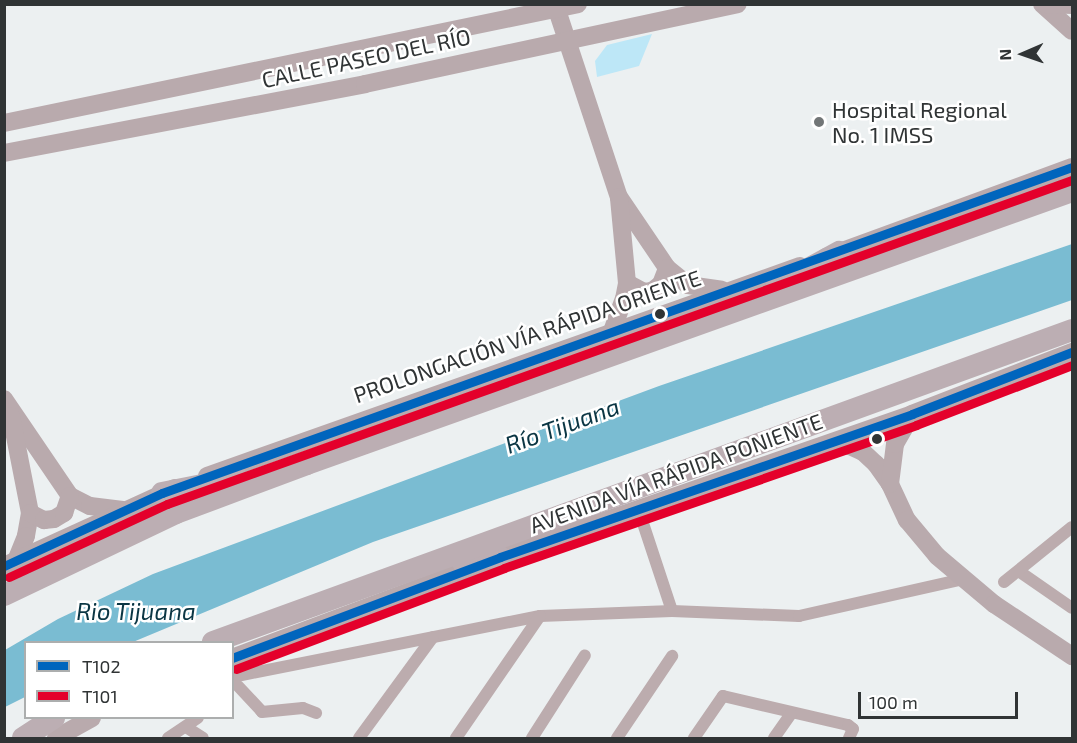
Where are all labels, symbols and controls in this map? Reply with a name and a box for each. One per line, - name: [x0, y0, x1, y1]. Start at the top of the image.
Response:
- street label: CALLE PASEO DEL RÍO: [259, 23, 473, 93]
- north arrow: [993, 24, 1053, 84]
- text: N: [995, 49, 1014, 61]
- place label: Hospital Regional No. 1 IMSS: [832, 96, 1007, 148]
- marker: Hospital Regional No. 1 IMSS: [810, 113, 828, 131]
- street label: PROLONGACIÓN VÍA RÁPIDA ORIENTE: [349, 264, 705, 408]
- unlabelled marker: [654, 308, 666, 320]
- water label: Río Tijuana: [501, 391, 623, 459]
- street label: AVENIDA VÍA RÁPIDA PONIENTE: [525, 407, 827, 539]
- unlabelled marker: [871, 433, 883, 445]
- water label: Rio Tijuana: [76, 597, 196, 625]
- legend: [24, 641, 234, 719]
- text: T102: [82, 655, 121, 677]
- scale bar: [861, 680, 1022, 718]
- text: T101: [82, 685, 118, 707]
- text: 100 m: [869, 691, 918, 713]

